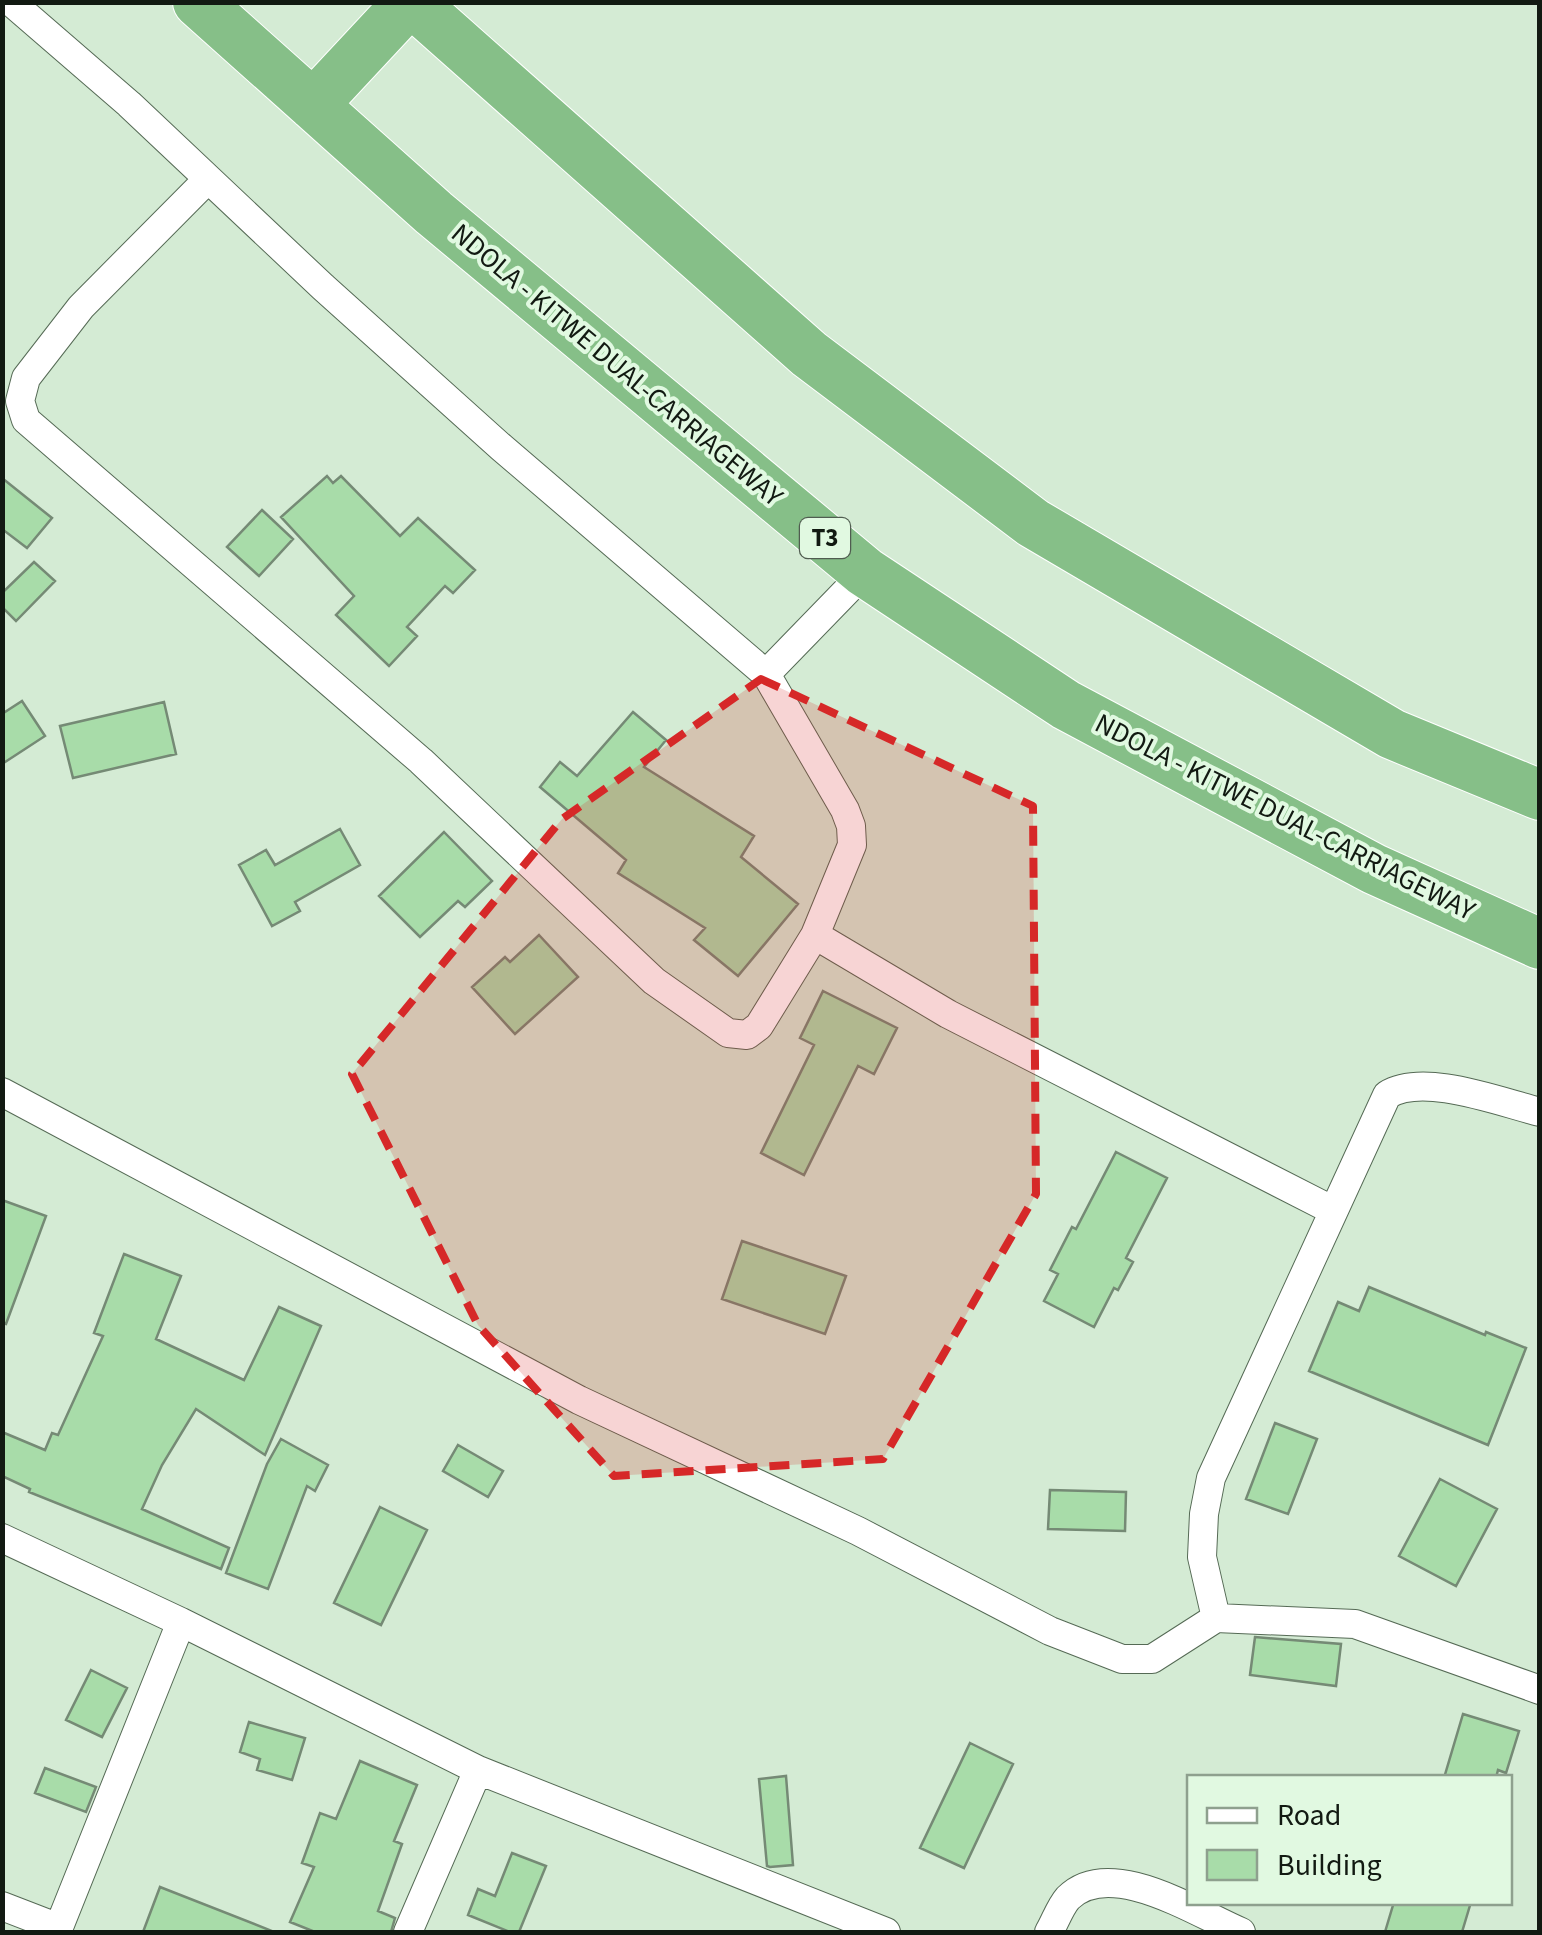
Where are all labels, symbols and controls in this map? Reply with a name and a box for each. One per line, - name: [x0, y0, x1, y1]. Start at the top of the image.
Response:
- street label: NDOLA - KITWE DUAL-CARRIAGEWAY: [442, 214, 792, 516]
- road number: T3: [800, 518, 850, 558]
- street label: NDOLA - KITWE DUAL-CARRIAGEWAY: [1088, 703, 1483, 931]
- legend: [1187, 1775, 1512, 1905]
- text: Road: [1277, 1794, 1341, 1837]
- text: Building: [1277, 1844, 1382, 1887]

